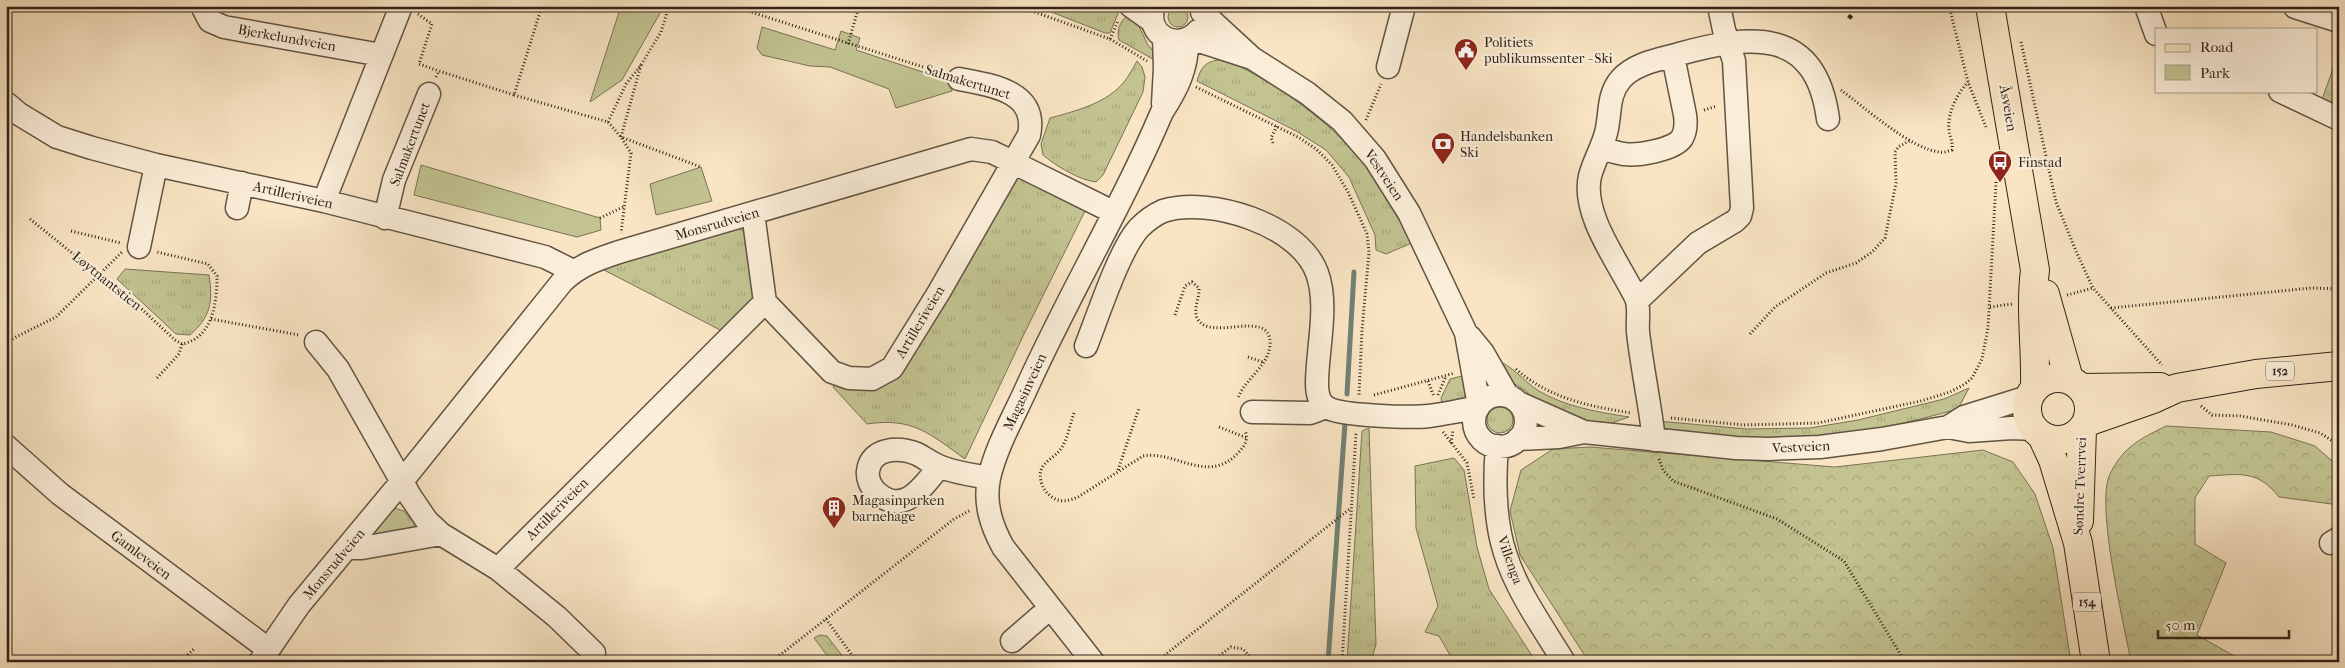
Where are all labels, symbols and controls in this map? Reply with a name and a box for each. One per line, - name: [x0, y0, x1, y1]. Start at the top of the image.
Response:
- street label: Bjerkelundveien: [237, 21, 337, 55]
- legend: [2155, 28, 2318, 92]
- place label: Politiets publikumssenter - Ski: [1483, 34, 1613, 67]
- public building icon: Politiets publikumssenter - Ski: [1453, 37, 1479, 71]
- text: Road: [2200, 38, 2234, 56]
- street label: Salmakertunet: [923, 61, 1013, 103]
- text: Park: [2200, 64, 2230, 82]
- street label: Åsveien: [1995, 82, 2021, 133]
- street label: Salmakertunet: [386, 100, 434, 188]
- place label: Handelsbanken Ski: [1460, 128, 1553, 161]
- bank icon: Handelsbanken Ski: [1430, 131, 1456, 165]
- street label: Vestveien: [1360, 145, 1407, 204]
- bus stop icon: Finstad: [1987, 149, 2013, 183]
- place label: Finstad: [2018, 154, 2062, 171]
- street label: Artilleriveien: [250, 177, 335, 212]
- street label: Monsrudveien: [673, 204, 761, 244]
- street label: Løytnantstien: [69, 248, 145, 314]
- street label: Artilleriveien: [891, 283, 948, 362]
- street label: Magasinveien: [1000, 351, 1050, 433]
- road number: 152: [2266, 362, 2294, 381]
- street label: Vestveien: [1771, 437, 1830, 457]
- street label: Søndre Tverrvei: [2070, 437, 2090, 535]
- street label: Artilleriveien: [521, 474, 592, 545]
- place label: Magasinparken barnehage: [851, 492, 945, 525]
- building icon: Magasinparken barnehage: [821, 495, 847, 529]
- street label: Monsrudveien: [300, 525, 368, 603]
- street label: Gamleveien: [107, 527, 175, 583]
- street label: Villenga: [1493, 533, 1527, 587]
- road number: 154: [2073, 592, 2101, 612]
- scale bar: [2158, 608, 2289, 640]
- text: 50 m: [2165, 616, 2196, 634]

